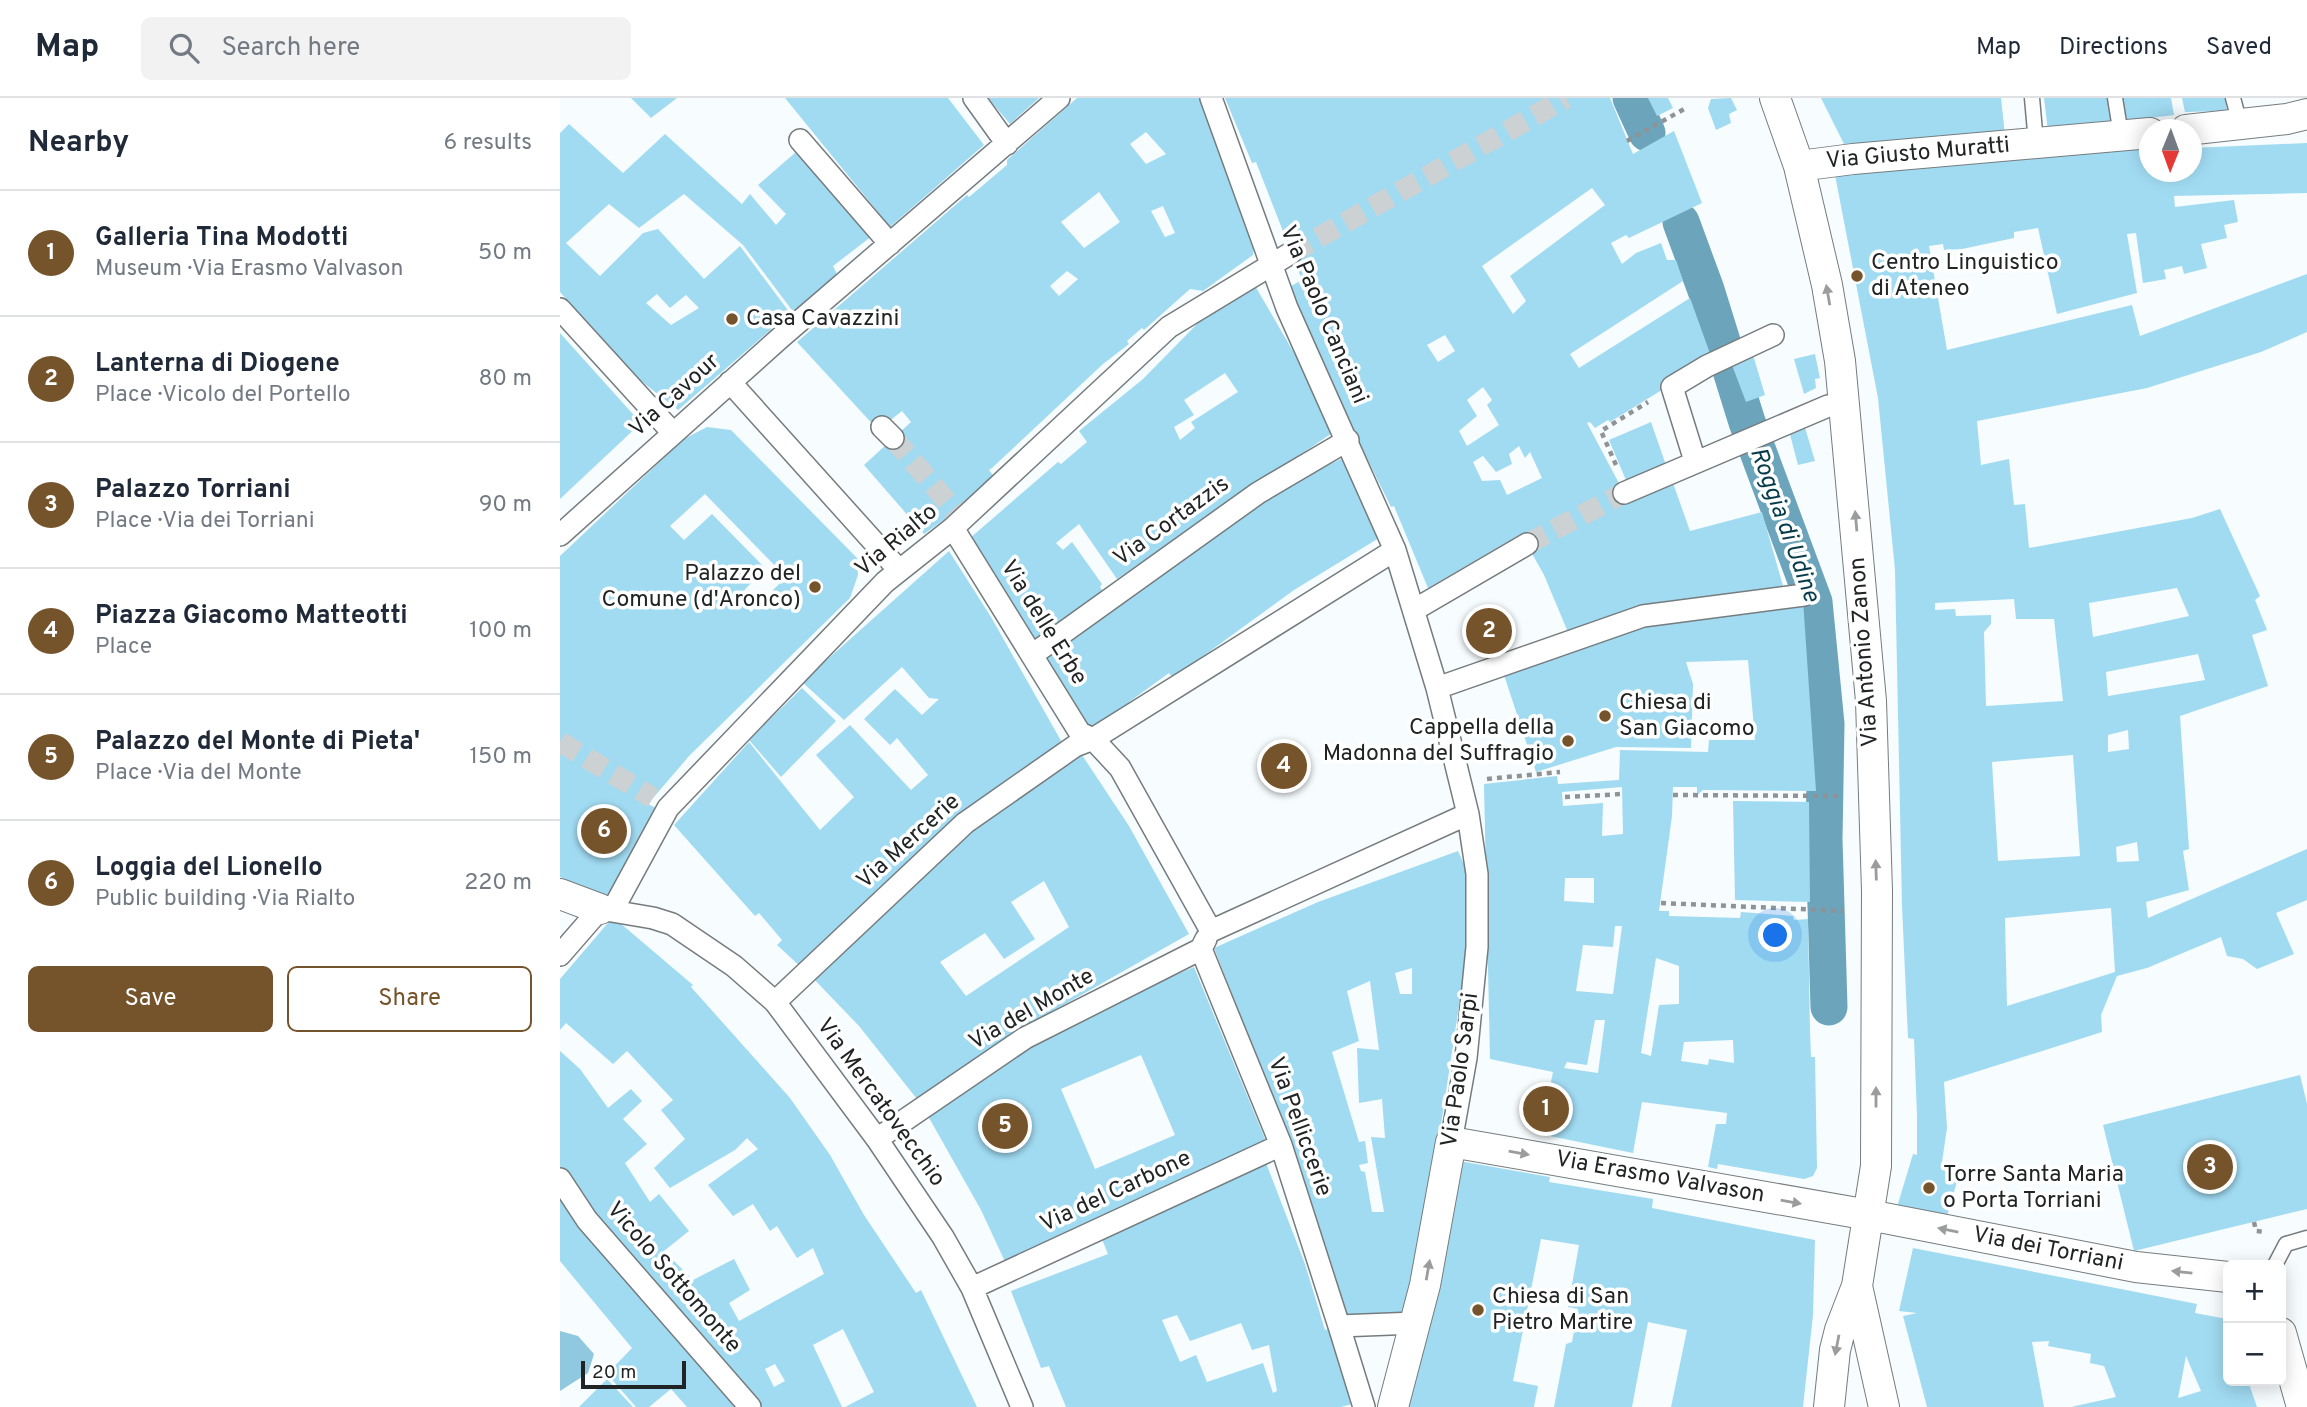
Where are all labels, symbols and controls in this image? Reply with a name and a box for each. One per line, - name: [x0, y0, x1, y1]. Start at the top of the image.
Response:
- search box: [141, 17, 631, 80]
- text: Map: [35, 27, 99, 69]
- icon: search: [165, 29, 203, 67]
- text: Search here: [221, 32, 360, 65]
- text: Map: [1976, 33, 2021, 63]
- text: Directions: [2059, 33, 2168, 63]
- text: Saved: [2206, 33, 2272, 63]
- north arrow: [2139, 119, 2202, 182]
- text: Nearby: [28, 125, 129, 162]
- text: 6 results: [444, 129, 532, 158]
- street label: Via Giusto Muratti: [1825, 132, 2011, 176]
- street label: Via Paolo Canciani: [1272, 221, 1374, 409]
- text: Galleria Tina Modotti: [95, 222, 348, 255]
- text: 1: [46, 239, 56, 268]
- text: 50 m: [478, 239, 532, 268]
- place label: Centro Linguistico di Ateneo: [1871, 249, 2058, 304]
- text: Museum · Via Erasmo Valvason: [95, 255, 404, 284]
- marker: Centro Linguistico di Ateneo: [1849, 268, 1865, 284]
- one-way arrow: [1823, 284, 1834, 306]
- place label: Casa Cavazzini: [746, 305, 899, 334]
- marker: Casa Cavazzini: [724, 311, 740, 327]
- text: Lanterna di Diogene: [95, 348, 340, 381]
- street label: Via Cavour: [624, 348, 726, 444]
- text: 2: [44, 365, 58, 394]
- text: 80 m: [479, 365, 532, 394]
- text: Place · Vicolo del Portello: [95, 381, 351, 410]
- water label: Roggia di Udine: [1742, 444, 1826, 607]
- street label: Via Cortazzis: [1109, 470, 1235, 574]
- text: Palazzo Torriani: [95, 474, 291, 507]
- text: 3: [44, 491, 58, 520]
- text: 90 m: [479, 491, 532, 520]
- street label: Via Rialto: [850, 498, 944, 584]
- text: Place · Via dei Torriani: [95, 507, 315, 536]
- one-way arrow: [1850, 509, 1861, 531]
- street label: Via delle Erbe: [993, 555, 1093, 691]
- street label: Via Antonio Zanon: [1844, 556, 1886, 748]
- place label: Palazzo del Comune (d'Aronco): [601, 560, 801, 615]
- marker: Palazzo del Comune (d'Aronco): [807, 579, 823, 595]
- text: Piazza Giacomo Matteotti: [95, 600, 408, 633]
- pin: 2: [1466, 605, 1512, 657]
- text: 4: [44, 617, 58, 646]
- text: 100 m: [469, 617, 532, 646]
- text: Place: [95, 633, 152, 662]
- place label: Chiesa di San Giacomo: [1619, 689, 1755, 744]
- marker: Chiesa di San Giacomo: [1597, 708, 1613, 724]
- place label: Cappella della Madonna del Suffragio: [1323, 714, 1554, 769]
- text: Palazzo del Monte di Pieta': [95, 726, 420, 759]
- marker: Cappella della Madonna del Suffragio: [1560, 733, 1576, 749]
- pin: 4: [1261, 740, 1307, 792]
- text: 5: [44, 743, 58, 772]
- text: 150 m: [470, 743, 532, 772]
- text: Place · Via del Monte: [95, 759, 302, 788]
- street label: Via Mercerie: [851, 788, 967, 896]
- pin: 6: [581, 805, 627, 857]
- text: Loggia del Lionello: [95, 852, 323, 885]
- one-way arrow: [1871, 859, 1882, 881]
- text: 6: [44, 869, 58, 898]
- text: 220 m: [464, 869, 532, 898]
- text: Public building · Via Rialto: [95, 885, 355, 914]
- your location: [1758, 918, 1792, 952]
- street label: Via del Monte: [964, 962, 1100, 1058]
- button: Save: [28, 966, 273, 1032]
- button: Share: [287, 966, 532, 1032]
- street label: Via Paolo Sarpi: [1436, 991, 1486, 1149]
- street label: Via Mercatovecchio: [809, 1013, 951, 1193]
- street label: Via Pelliccerie: [1260, 1053, 1338, 1201]
- pin: 1: [1523, 1083, 1569, 1135]
- one-way arrow: [1870, 1086, 1882, 1108]
- pin: 5: [982, 1100, 1028, 1152]
- pin: 3: [2187, 1141, 2233, 1193]
- street label: Via del Carbone: [1036, 1144, 1196, 1240]
- street label: Via Erasmo Valvason: [1553, 1145, 1767, 1211]
- one-way arrow: [1508, 1148, 1530, 1159]
- place label: Torre Santa Maria o Porta Torriani: [1943, 1161, 2124, 1216]
- marker: Torre Santa Maria o Porta Torriani: [1921, 1180, 1937, 1196]
- street label: Vicolo Sottomonte: [599, 1196, 747, 1360]
- one-way arrow: [1780, 1197, 1802, 1208]
- street label: Via dei Torriani: [1970, 1221, 2126, 1279]
- one-way arrow: [1937, 1225, 1959, 1236]
- one-way arrow: [1423, 1259, 1434, 1281]
- map controls: [2223, 1260, 2286, 1386]
- button: +: [2223, 1260, 2286, 1323]
- one-way arrow: [2171, 1267, 2193, 1278]
- place label: Chiesa di San Pietro Martire: [1492, 1283, 1633, 1338]
- marker: Chiesa di San Pietro Martire: [1470, 1302, 1486, 1318]
- button: −: [2223, 1323, 2286, 1386]
- one-way arrow: [1831, 1334, 1842, 1356]
- scale bar: [581, 1358, 686, 1390]
- text: 20 m: [592, 1361, 636, 1385]

